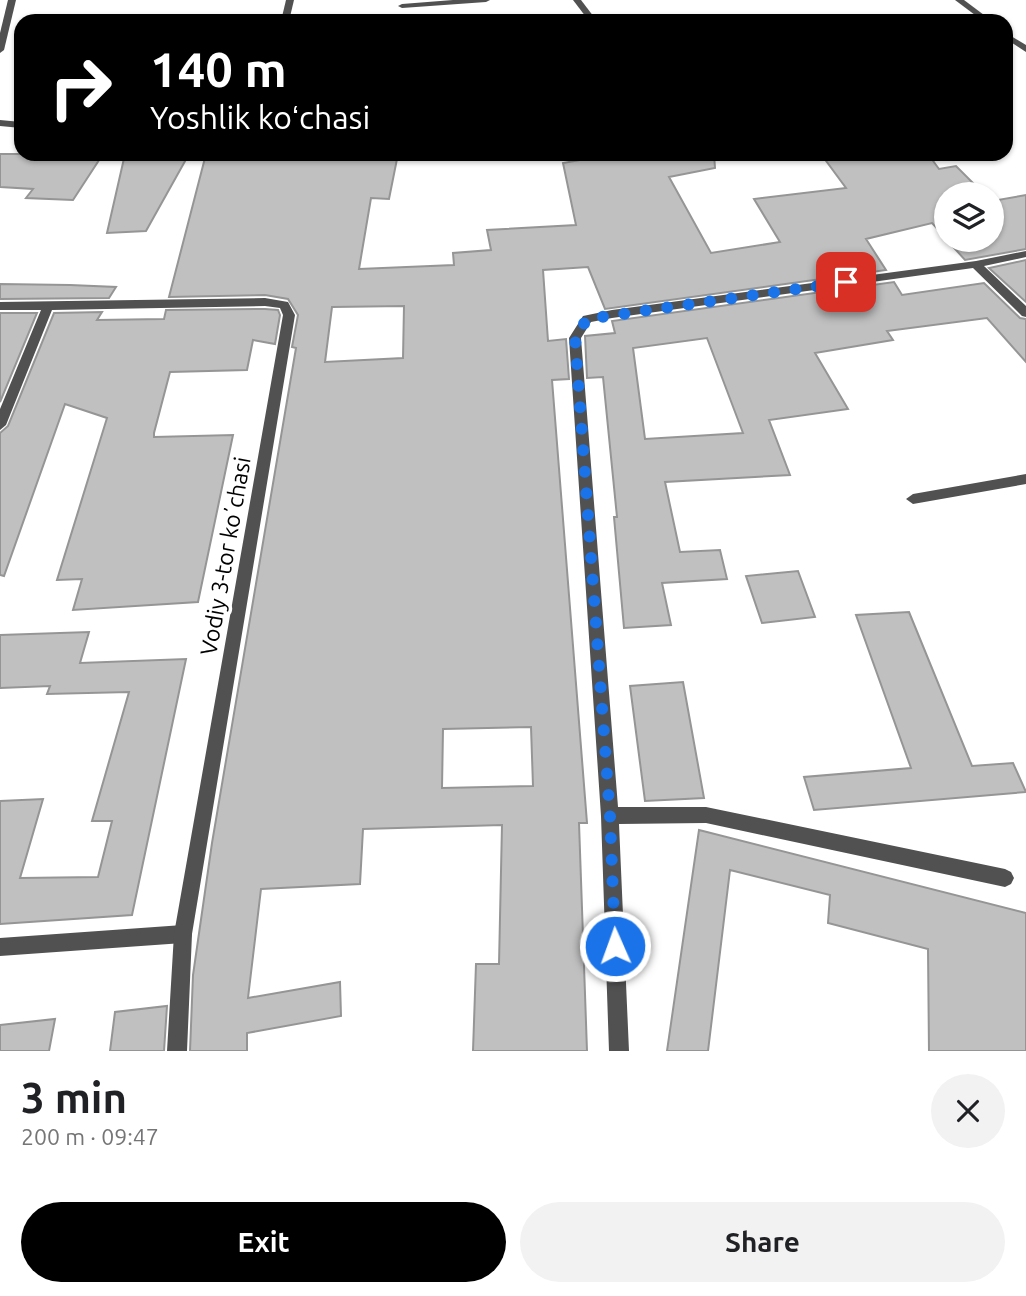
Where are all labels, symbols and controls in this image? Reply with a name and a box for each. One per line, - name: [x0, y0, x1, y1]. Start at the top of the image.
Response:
- text: 140 m: [150, 41, 287, 96]
- icon: right: [35, 42, 126, 133]
- text: Yoshlik koʻchasi: [150, 99, 370, 135]
- map controls: [934, 182, 1004, 252]
- button: layers: [934, 182, 1004, 252]
- pin: [816, 252, 876, 312]
- icon: arrive: [827, 263, 865, 301]
- street label: Vodiy 3-tor koʼchasi: [195, 455, 255, 657]
- position arrow: [578, 909, 652, 983]
- text: 3 min: [21, 1074, 127, 1121]
- button: close: [931, 1074, 1005, 1148]
- text: 200 m · 09:47: [21, 1124, 159, 1149]
- button: Exit: [21, 1202, 506, 1282]
- button: Share: [520, 1202, 1005, 1282]

